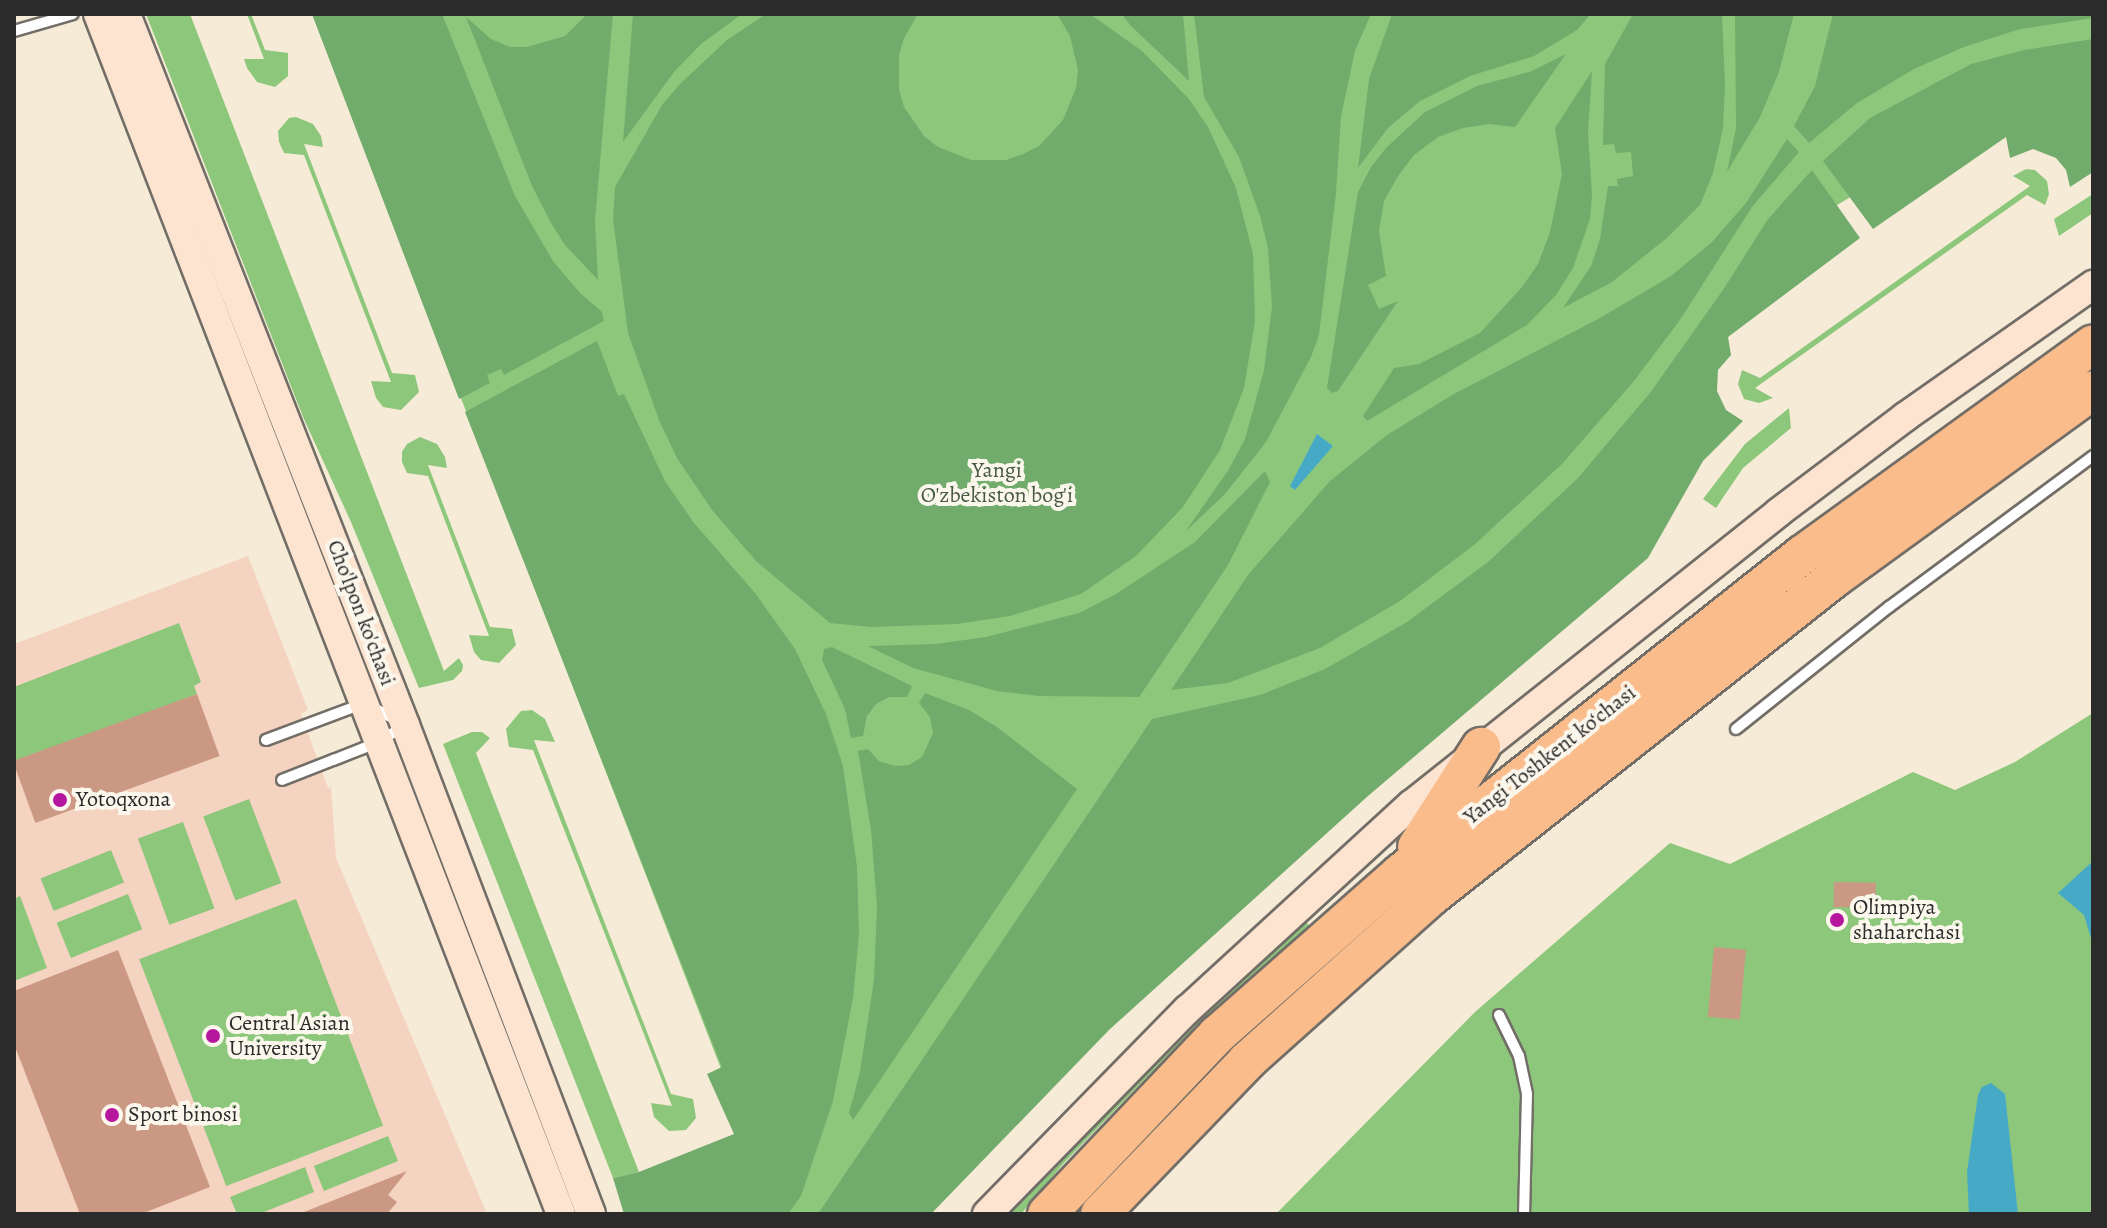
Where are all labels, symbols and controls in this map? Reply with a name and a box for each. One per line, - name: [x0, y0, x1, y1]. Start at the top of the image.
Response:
- park label: Yangi O'zbekiston bog'i: [921, 457, 1073, 508]
- street label: Cho'lpon ko'chasi: [321, 536, 401, 690]
- street label: Yangi Toshkent ko‘chasi: [1459, 680, 1641, 830]
- place label: Yotoqxona: [76, 787, 171, 813]
- marker: Yotoqxona: [51, 791, 69, 809]
- place label: Olimpiya shaharchasi: [1853, 894, 1960, 946]
- marker: Olimpiya shaharchasi: [1828, 911, 1846, 929]
- place label: Central Asian University: [229, 1010, 350, 1062]
- marker: Central Asian University: [204, 1027, 222, 1045]
- place label: Sport binosi: [128, 1102, 238, 1128]
- marker: Sport binosi: [103, 1106, 121, 1124]

